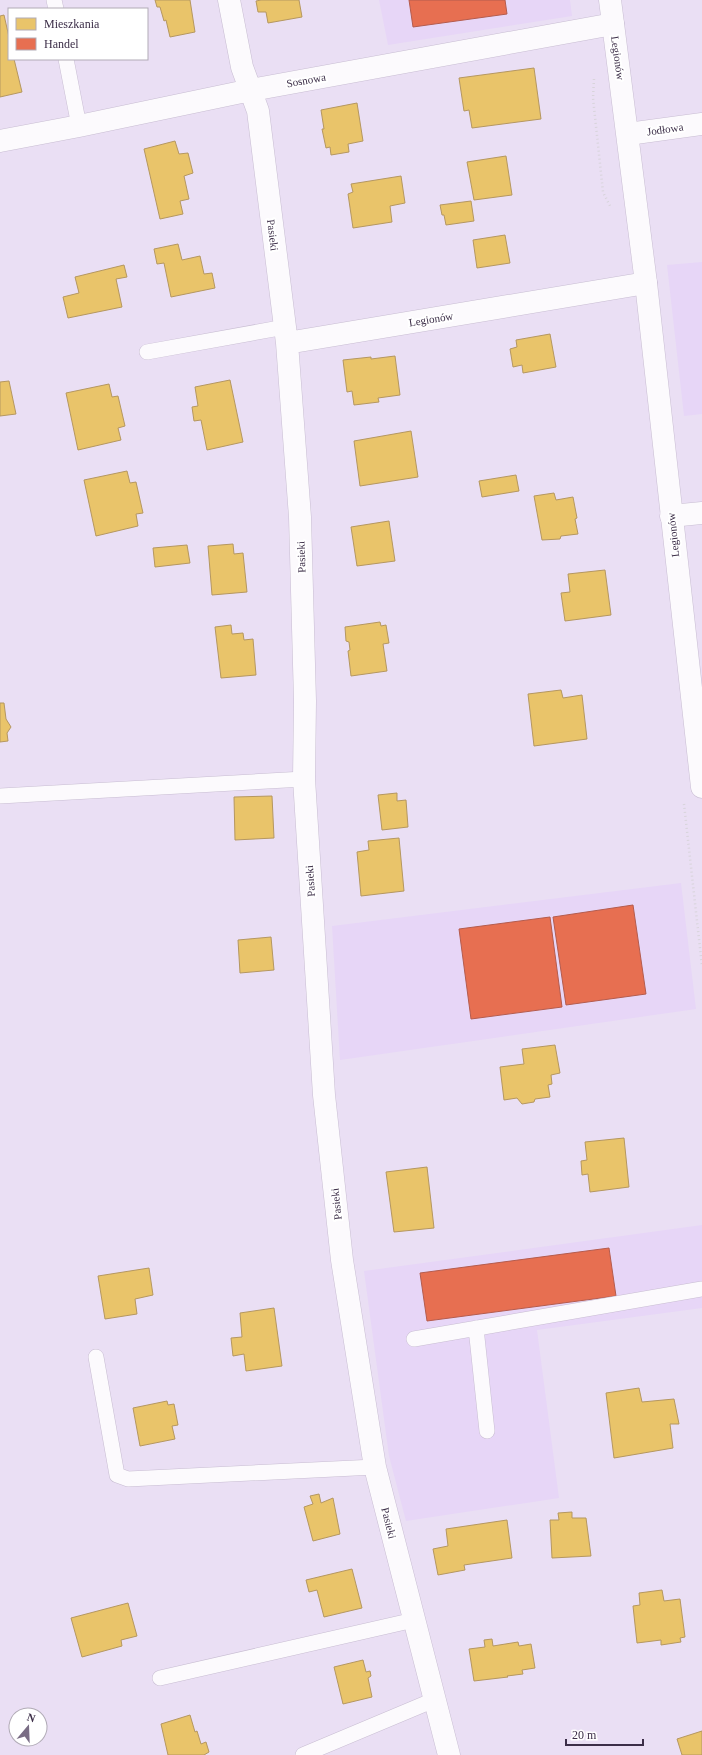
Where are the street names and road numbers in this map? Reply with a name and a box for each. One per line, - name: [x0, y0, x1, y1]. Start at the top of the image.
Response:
- street label: Legionów: [609, 35, 627, 81]
- street label: Sosnowa: [285, 71, 327, 89]
- street label: Jodłowa: [646, 120, 684, 137]
- street label: Pasieki: [265, 218, 281, 252]
- street label: Legionów: [408, 310, 454, 328]
- street label: Legionów: [665, 512, 681, 558]
- street label: Pasieki: [294, 541, 308, 573]
- street label: Pasieki: [303, 865, 317, 897]
- street label: Pasieki: [328, 1188, 344, 1220]
- street label: Pasieki: [379, 1506, 399, 1540]

